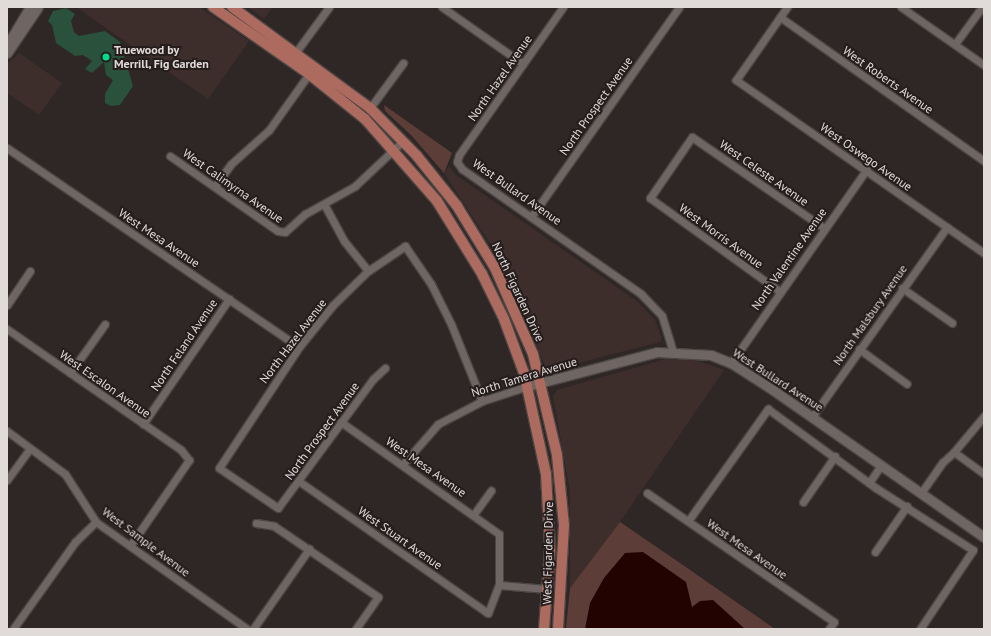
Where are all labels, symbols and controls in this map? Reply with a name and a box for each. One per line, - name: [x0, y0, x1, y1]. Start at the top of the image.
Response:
- street label: North Hazel Avenue: [465, 32, 535, 124]
- place label: Truewood by Merrill, Fig Garden: [114, 43, 210, 71]
- street label: West Roberts Avenue: [840, 43, 936, 117]
- marker: Truewood by Merrill, Fig Garden: [101, 52, 111, 62]
- street label: North Prospect Avenue: [556, 54, 636, 158]
- street label: West Oswego Avenue: [817, 120, 915, 194]
- street label: West Celeste Avenue: [717, 137, 811, 209]
- street label: West Calimyrna Avenue: [180, 146, 286, 226]
- street label: West Bullard Avenue: [470, 156, 564, 228]
- street label: West Morris Avenue: [676, 201, 766, 271]
- street label: West Mesa Avenue: [116, 205, 202, 271]
- street label: North Valentine Avenue: [748, 205, 830, 313]
- street label: North Figarden Drive: [489, 240, 547, 344]
- street label: North Malsbury Avenue: [830, 262, 910, 368]
- street label: North Feland Avenue: [148, 296, 220, 394]
- street label: North Hazel Avenue: [256, 296, 330, 386]
- street label: West Bullard Avenue: [730, 345, 826, 415]
- street label: West Escalon Avenue: [57, 347, 153, 421]
- street label: North Tamera Avenue: [469, 354, 579, 400]
- street label: North Prospect Avenue: [282, 379, 362, 483]
- street label: West Mesa Avenue: [383, 434, 469, 500]
- street label: West Figarden Drive: [540, 501, 556, 605]
- street label: West Stuart Avenue: [355, 503, 445, 573]
- street label: West Sample Avenue: [99, 504, 193, 580]
- street label: West Mesa Avenue: [704, 516, 790, 582]

